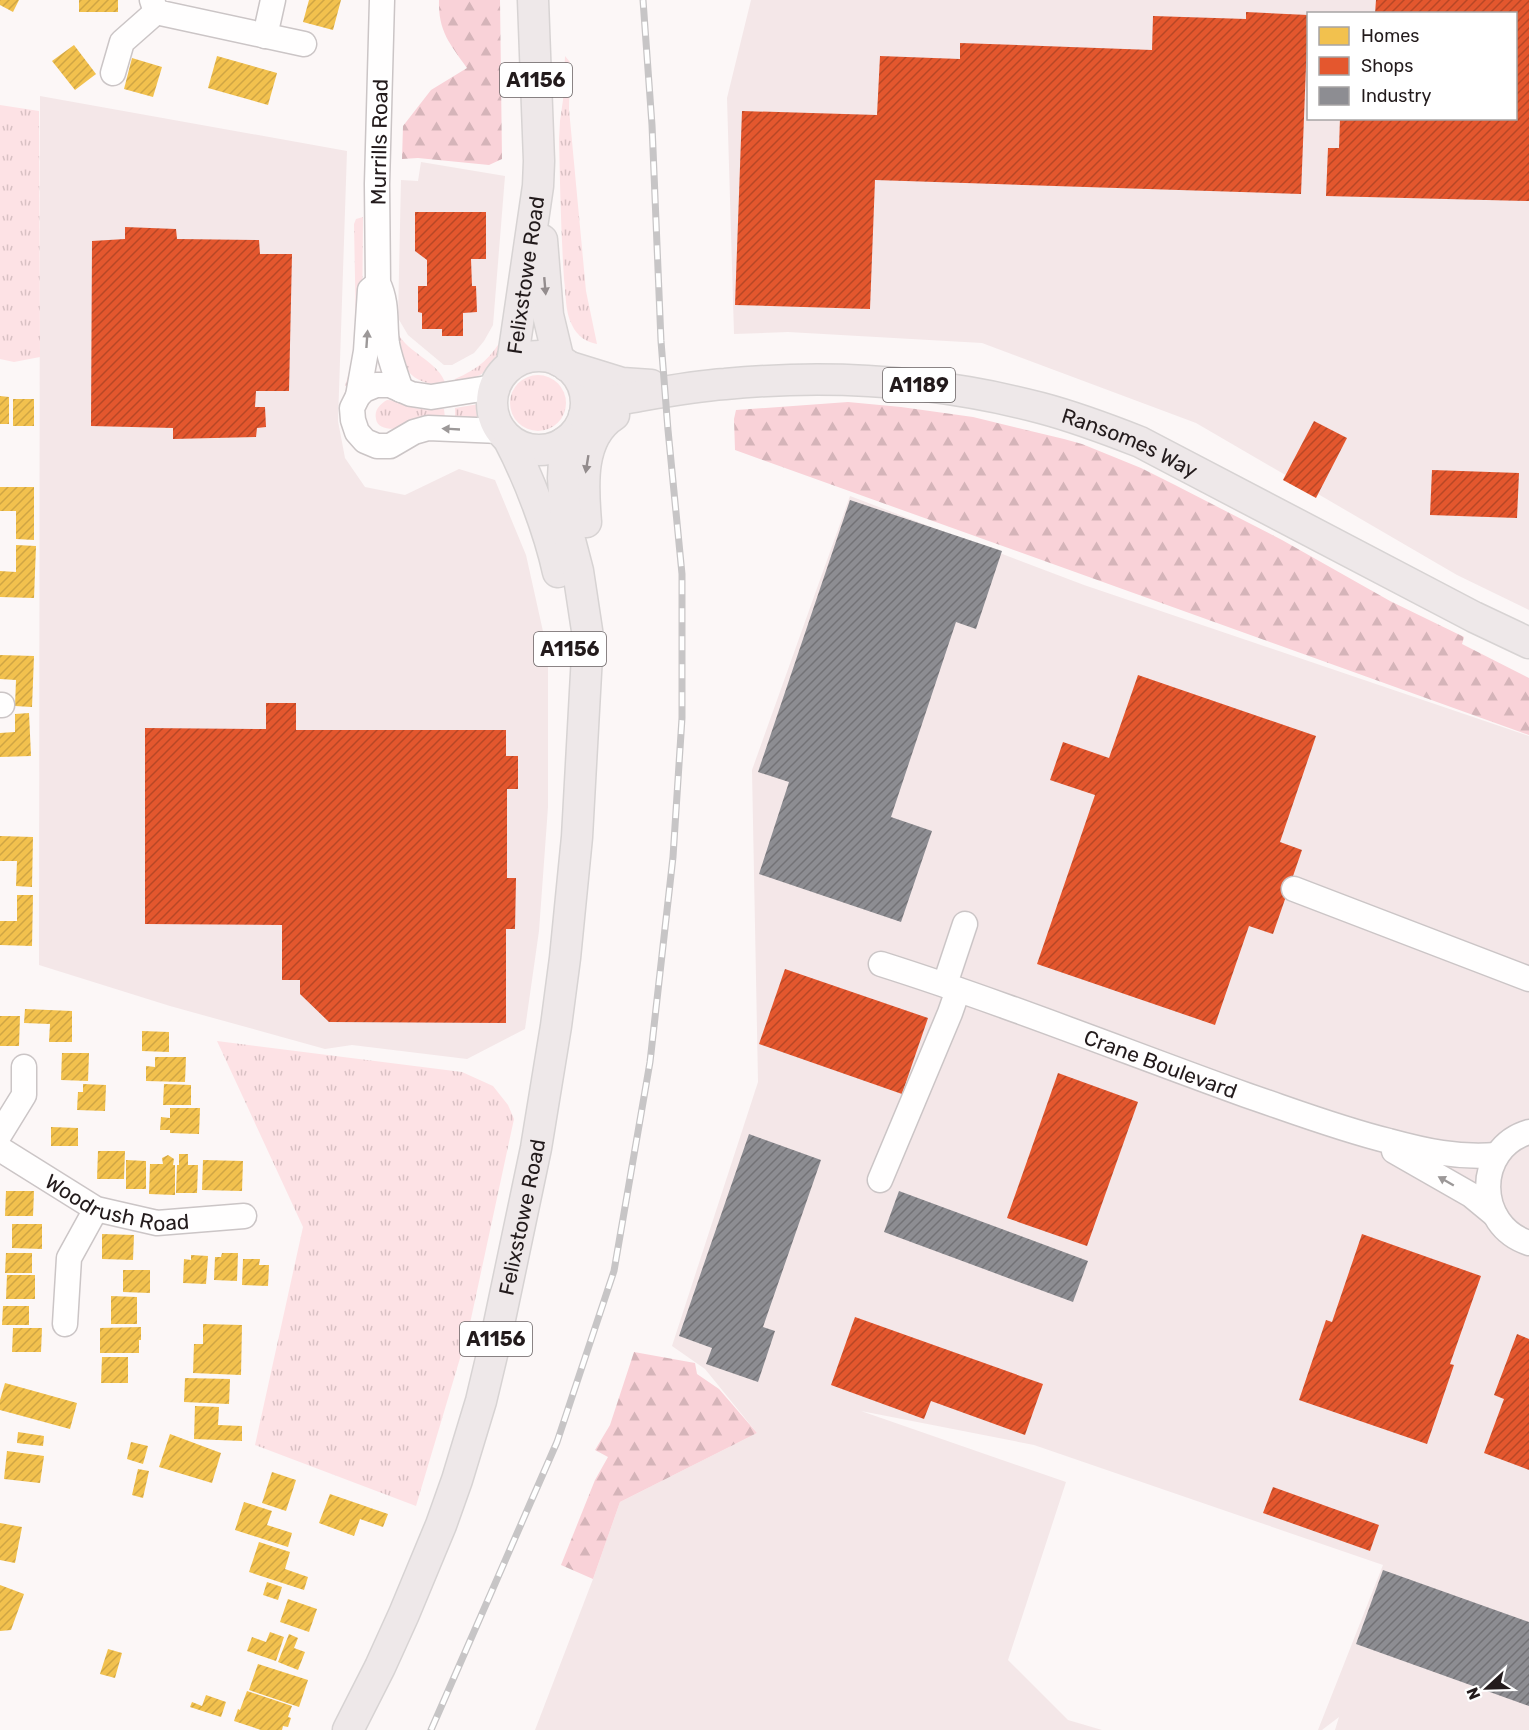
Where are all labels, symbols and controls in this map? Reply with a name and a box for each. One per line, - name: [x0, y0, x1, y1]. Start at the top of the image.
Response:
- legend: [1307, 12, 1517, 120]
- text: Homes: [1361, 25, 1419, 47]
- text: Shops: [1361, 55, 1413, 77]
- road number: A1156: [500, 63, 572, 97]
- street label: Murrills Road: [365, 79, 393, 205]
- text: Industry: [1361, 85, 1431, 107]
- street label: Felixstowe Road: [501, 194, 549, 356]
- one-way arrow: [540, 276, 550, 295]
- one-way arrow: [362, 329, 371, 348]
- road number: A1189: [883, 368, 955, 402]
- street label: Ransomes Way: [1059, 402, 1203, 483]
- one-way arrow: [442, 424, 461, 433]
- one-way arrow: [582, 455, 591, 474]
- road number: A1156: [534, 632, 606, 666]
- street label: Crane Boulevard: [1081, 1024, 1241, 1103]
- street label: Felixstowe Road: [493, 1137, 550, 1297]
- street label: Woodrush Road: [41, 1168, 190, 1236]
- one-way arrow: [1437, 1176, 1454, 1186]
- road number: A1156: [460, 1322, 532, 1356]
- north arrow: [1457, 1658, 1517, 1718]
- text: N: [1463, 1685, 1485, 1702]

